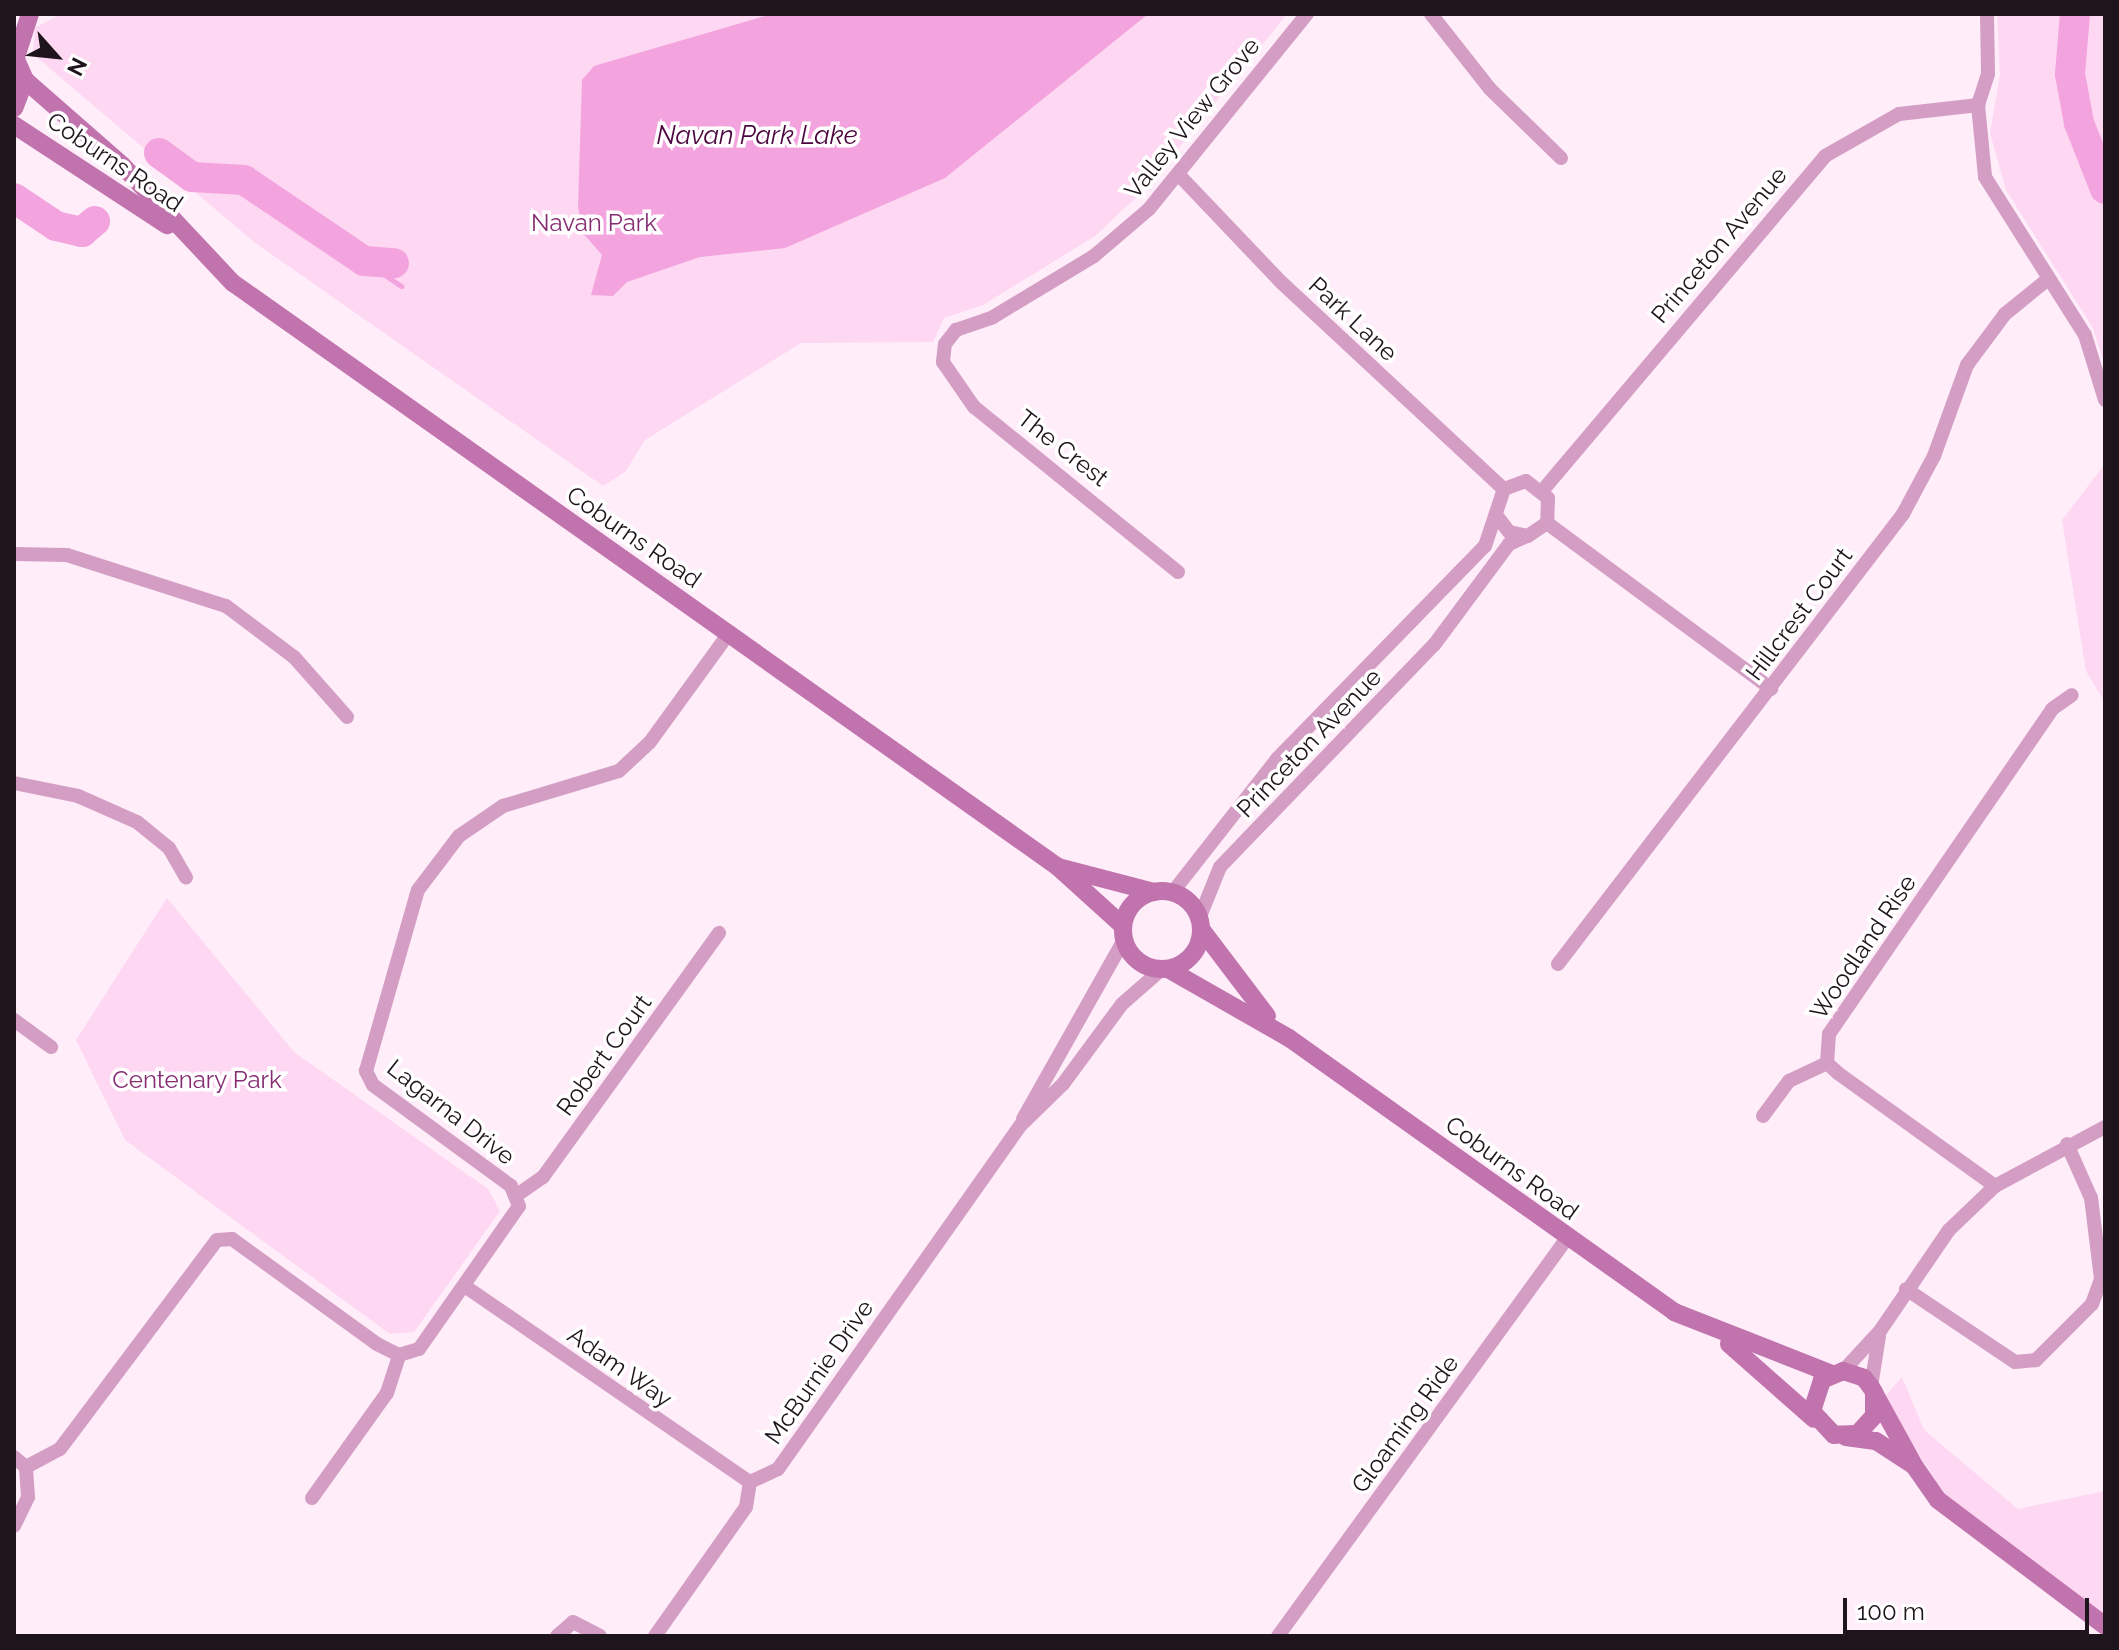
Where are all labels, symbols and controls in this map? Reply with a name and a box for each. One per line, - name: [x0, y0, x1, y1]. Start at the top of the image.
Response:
- north arrow: [16, 16, 96, 96]
- street label: Valley View Grove: [1118, 31, 1266, 205]
- text: N: [62, 54, 93, 80]
- street label: Coburns Road: [42, 106, 188, 218]
- water label: Navan Park Lake: [656, 120, 858, 152]
- street label: Princeton Avenue: [1645, 161, 1793, 329]
- park label: Navan Park: [531, 209, 657, 237]
- street label: Park Lane: [1303, 271, 1403, 367]
- street label: The Crest: [1012, 404, 1114, 492]
- street label: Coburns Road: [561, 480, 707, 594]
- street label: Hillcrest Court: [1740, 542, 1858, 686]
- street label: Princeton Avenue: [1231, 662, 1387, 824]
- street label: Woodland Rise: [1804, 869, 1922, 1025]
- street label: Robert Court: [550, 989, 658, 1121]
- street label: Lagarna Drive: [382, 1053, 520, 1171]
- park label: Centenary Park: [112, 1066, 282, 1094]
- street label: Coburns Road: [1440, 1110, 1584, 1226]
- street label: McBurnie Drive: [759, 1294, 879, 1450]
- street label: Adam Way: [562, 1320, 678, 1414]
- street label: Gloaming Ride: [1345, 1350, 1465, 1498]
- scale bar: [1847, 1582, 2093, 1632]
- text: 100 m: [1857, 1597, 1925, 1626]

